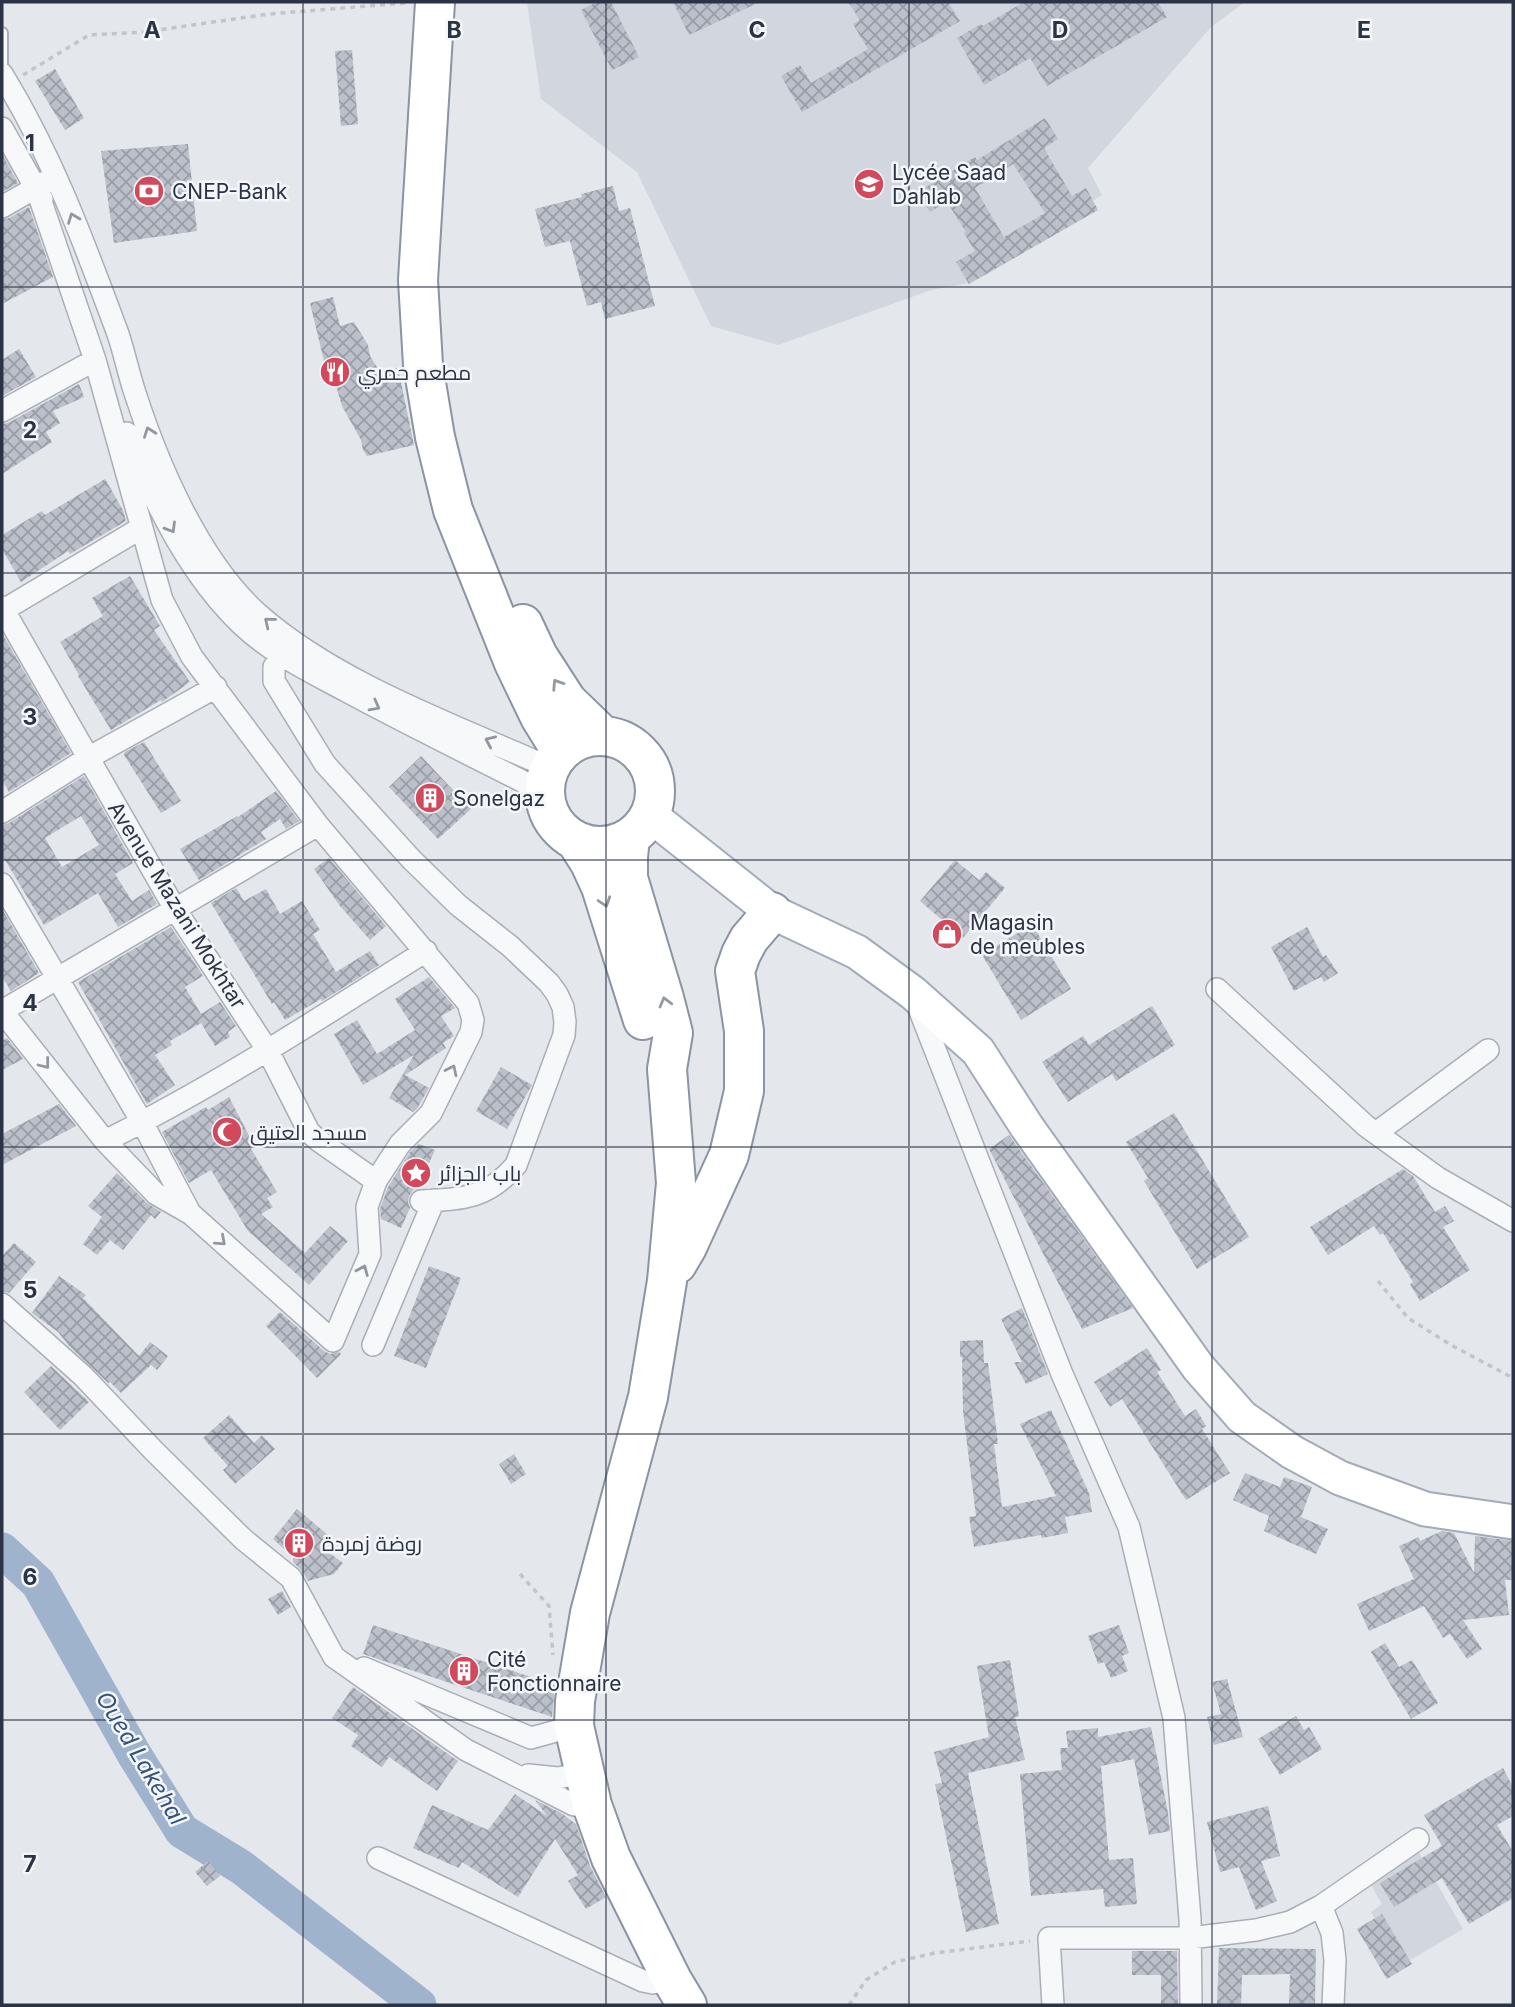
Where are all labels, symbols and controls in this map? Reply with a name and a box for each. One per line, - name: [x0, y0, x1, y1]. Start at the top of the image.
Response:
- text: A: [143, 16, 161, 44]
- text: B: [446, 16, 462, 44]
- text: C: [748, 16, 766, 44]
- text: D: [1052, 16, 1068, 44]
- text: E: [1357, 16, 1371, 44]
- text: 1: [25, 129, 35, 157]
- place label: Lycée Saad Dahlab: [892, 160, 1006, 209]
- school or university icon: Lycée Saad Dahlab: [852, 167, 886, 201]
- bank icon: CNEP-Bank: [132, 174, 166, 208]
- place label: CNEP-Bank: [172, 179, 288, 204]
- one-way arrow: [67, 212, 81, 224]
- restaurant icon: مطعم حمري: [318, 355, 352, 389]
- place label: مطعم حمري: [358, 360, 471, 389]
- text: 2: [23, 416, 37, 444]
- one-way arrow: [143, 426, 157, 438]
- one-way arrow: [163, 520, 176, 533]
- one-way arrow: [264, 618, 276, 631]
- one-way arrow: [552, 679, 565, 692]
- one-way arrow: [367, 698, 380, 711]
- text: 3: [23, 703, 37, 731]
- one-way arrow: [485, 735, 497, 749]
- building icon: Sonelgaz: [413, 781, 447, 815]
- place label: Sonelgaz: [453, 786, 545, 811]
- street label: Avenue Mazani Mokhtar: [103, 797, 251, 1013]
- one-way arrow: [597, 895, 612, 907]
- place label: Magasin de meubles: [970, 910, 1085, 959]
- shop icon: Magasin de meubles: [930, 917, 964, 951]
- text: 4: [22, 989, 38, 1017]
- one-way arrow: [659, 996, 673, 1008]
- one-way arrow: [36, 1056, 49, 1068]
- one-way arrow: [444, 1065, 458, 1077]
- mosque icon: مسجد العتيق: [210, 1115, 244, 1149]
- place label: مسجد العتيق: [250, 1120, 367, 1146]
- place icon: باب الجزائر: [399, 1156, 433, 1190]
- place label: باب الجزائر: [438, 1161, 521, 1186]
- one-way arrow: [213, 1233, 226, 1245]
- one-way arrow: [355, 1265, 369, 1277]
- text: 5: [23, 1276, 37, 1304]
- building icon: روضة زمردة: [282, 1526, 316, 1560]
- place label: روضة زمردة: [322, 1531, 422, 1556]
- text: 6: [23, 1563, 37, 1591]
- place label: Cité Fonctionnaire: [487, 1647, 622, 1696]
- building icon: Cité Fonctionnaire: [447, 1654, 481, 1688]
- water label: Oued Lakehal: [90, 1686, 192, 1830]
- text: 7: [23, 1850, 37, 1878]

